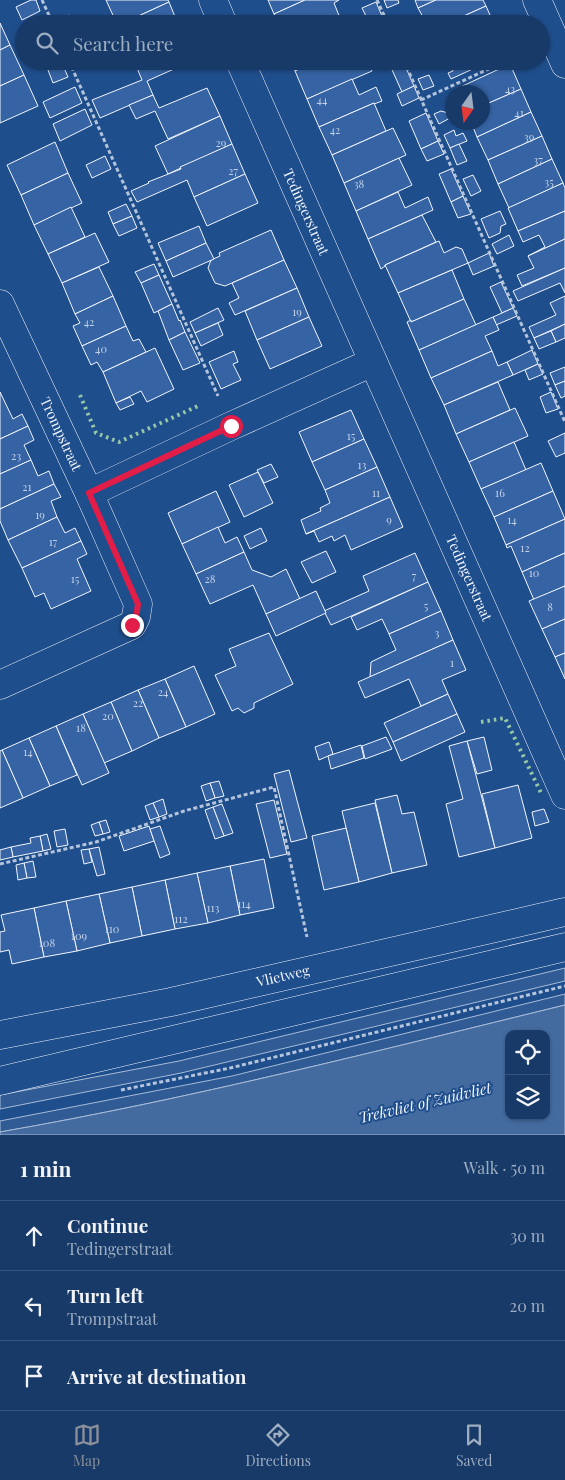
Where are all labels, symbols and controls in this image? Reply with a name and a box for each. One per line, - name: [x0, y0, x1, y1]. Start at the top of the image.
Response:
- search box: [15, 15, 550, 70]
- icon: search: [33, 29, 61, 57]
- text: Search here: [73, 30, 173, 56]
- house number: 43: [505, 81, 515, 96]
- north arrow: [445, 85, 490, 130]
- house number: 44: [317, 92, 328, 107]
- house number: 41: [514, 105, 524, 120]
- house number: 42: [330, 122, 340, 137]
- house number: 39: [524, 129, 535, 144]
- house number: 29: [216, 135, 227, 150]
- house number: 37: [533, 152, 543, 167]
- house number: 27: [228, 163, 238, 178]
- street label: Tedingerstraat: [279, 166, 334, 259]
- house number: 35: [544, 174, 554, 189]
- house number: 38: [354, 176, 365, 191]
- house number: 19: [292, 304, 302, 319]
- house number: 42: [84, 314, 94, 329]
- house number: 40: [95, 341, 107, 356]
- street label: Trompstraat: [36, 394, 87, 475]
- route start: [220, 415, 243, 438]
- house number: 15: [347, 428, 356, 443]
- house number: 23: [11, 448, 21, 463]
- house number: 13: [358, 457, 366, 472]
- house number: 21: [22, 479, 32, 494]
- house number: 11: [372, 485, 380, 500]
- house number: 16: [495, 485, 505, 500]
- house number: 19: [35, 507, 45, 522]
- house number: 9: [386, 512, 392, 527]
- house number: 14: [507, 512, 517, 527]
- street label: Tedingerstraat: [442, 532, 497, 625]
- house number: 17: [49, 534, 58, 549]
- house number: 12: [520, 540, 530, 555]
- house number: 10: [529, 565, 540, 580]
- house number: 7: [412, 568, 417, 583]
- house number: 15: [71, 571, 80, 586]
- house number: 28: [205, 571, 216, 586]
- house number: 5: [424, 598, 429, 613]
- house number: 8: [547, 599, 553, 614]
- route end: [121, 614, 144, 637]
- house number: 3: [435, 625, 440, 640]
- house number: 1: [450, 655, 454, 670]
- house number: 24: [158, 684, 169, 699]
- house number: 22: [133, 695, 143, 710]
- house number: 20: [102, 708, 114, 723]
- house number: 18: [76, 720, 86, 735]
- house number: 14: [23, 744, 33, 759]
- house number: 114: [237, 896, 251, 911]
- house number: 113: [207, 900, 219, 915]
- house number: 112: [174, 911, 188, 926]
- house number: 110: [105, 921, 120, 936]
- house number: 109: [71, 928, 88, 943]
- house number: 108: [39, 935, 55, 950]
- street label: Vlietweg: [253, 960, 312, 991]
- map controls: [505, 1030, 550, 1120]
- button: locate: [505, 1030, 550, 1075]
- button: layers: [505, 1075, 550, 1120]
- water label: Trekvliet of Zuidvliet: [356, 1077, 494, 1127]
- text: 1 min: [20, 1154, 71, 1182]
- text: Walk · 50 m: [464, 1157, 545, 1178]
- text: Continue: [67, 1212, 148, 1238]
- icon: ahead: [20, 1222, 48, 1250]
- text: 30 m: [510, 1225, 545, 1246]
- text: Tedingerstraat: [67, 1238, 173, 1259]
- text: Turn left: [67, 1282, 144, 1308]
- icon: left: [20, 1292, 48, 1320]
- text: 20 m: [510, 1295, 545, 1316]
- text: Trompstraat: [67, 1308, 158, 1329]
- icon: arrive: [20, 1362, 48, 1390]
- text: Arrive at destination: [67, 1363, 247, 1389]
- tab: Map: [73, 1421, 101, 1470]
- tab: Directions: [246, 1421, 311, 1470]
- tab: Saved: [456, 1421, 492, 1470]

